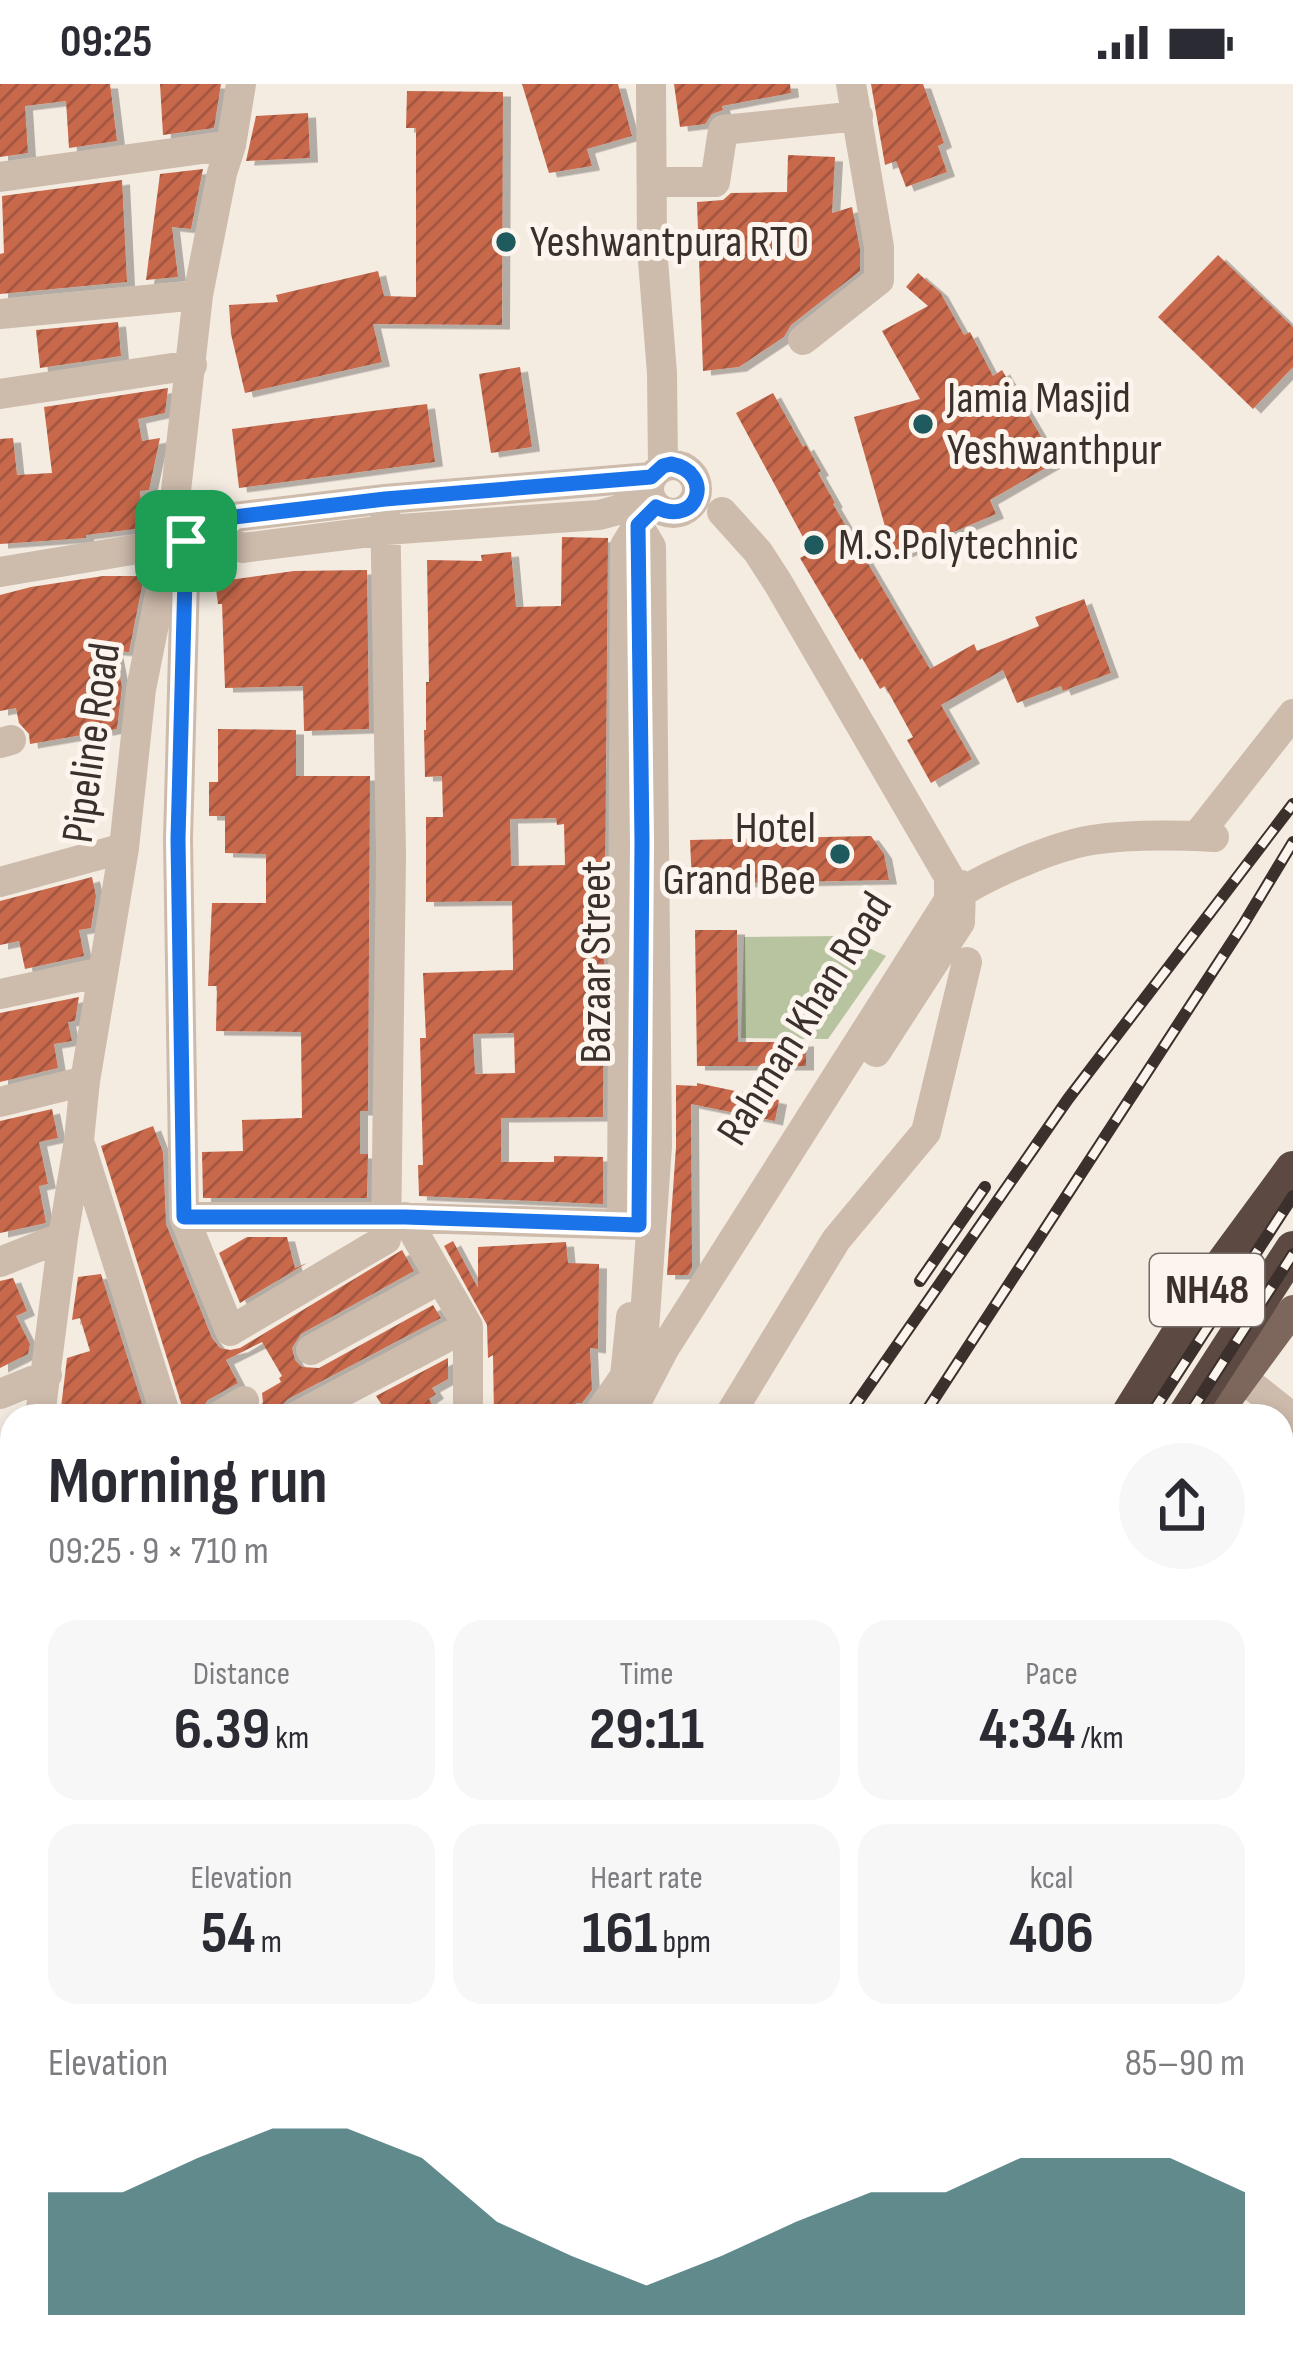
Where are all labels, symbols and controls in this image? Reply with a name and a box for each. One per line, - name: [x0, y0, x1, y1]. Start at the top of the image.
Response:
- text: 09:25: [60, 15, 152, 70]
- place label: Yeshwantpura RTO: [530, 215, 809, 270]
- marker: Yeshwantpura RTO: [493, 229, 519, 255]
- place label: Jamia Masjid Yeshwanthpur: [946, 371, 1162, 478]
- marker: Jamia Masjid Yeshwanthpur: [910, 411, 936, 437]
- pin: [135, 490, 237, 592]
- icon: arrive: [153, 508, 219, 574]
- place label: M.S.Polytechnic: [838, 518, 1079, 573]
- marker: M.S.Polytechnic: [801, 532, 827, 558]
- street label: Pipeline Road: [51, 640, 133, 846]
- place label: Hotel Grand Bee: [663, 801, 816, 908]
- marker: Hotel Grand Bee: [827, 841, 853, 867]
- street label: Bazaar Street: [569, 860, 624, 1064]
- street label: Rahman Khan Road: [705, 882, 905, 1156]
- road number: NH48: [1150, 1254, 1264, 1326]
- text: Morning run: [48, 1443, 328, 1522]
- button: share: [1119, 1443, 1245, 1569]
- text: 09:25 · 9 × 710 m: [48, 1528, 269, 1575]
- text: Distance: [193, 1654, 290, 1694]
- text: Time: [620, 1654, 674, 1694]
- text: Pace: [1025, 1654, 1078, 1694]
- text: 6.39: [174, 1694, 270, 1766]
- text: 29:11: [589, 1694, 704, 1766]
- text: 4:34: [979, 1694, 1075, 1766]
- text: km: [270, 1718, 309, 1758]
- text: /km: [1075, 1718, 1124, 1758]
- text: Elevation: [191, 1858, 292, 1898]
- text: Heart rate: [590, 1858, 703, 1898]
- text: kcal: [1030, 1858, 1073, 1898]
- text: 54: [201, 1898, 255, 1970]
- text: 161: [582, 1898, 657, 1970]
- text: 406: [1009, 1898, 1094, 1970]
- text: m: [255, 1922, 282, 1962]
- text: bpm: [657, 1922, 711, 1962]
- text: Elevation: [48, 2040, 168, 2087]
- text: 85–90 m: [1125, 2040, 1245, 2087]

